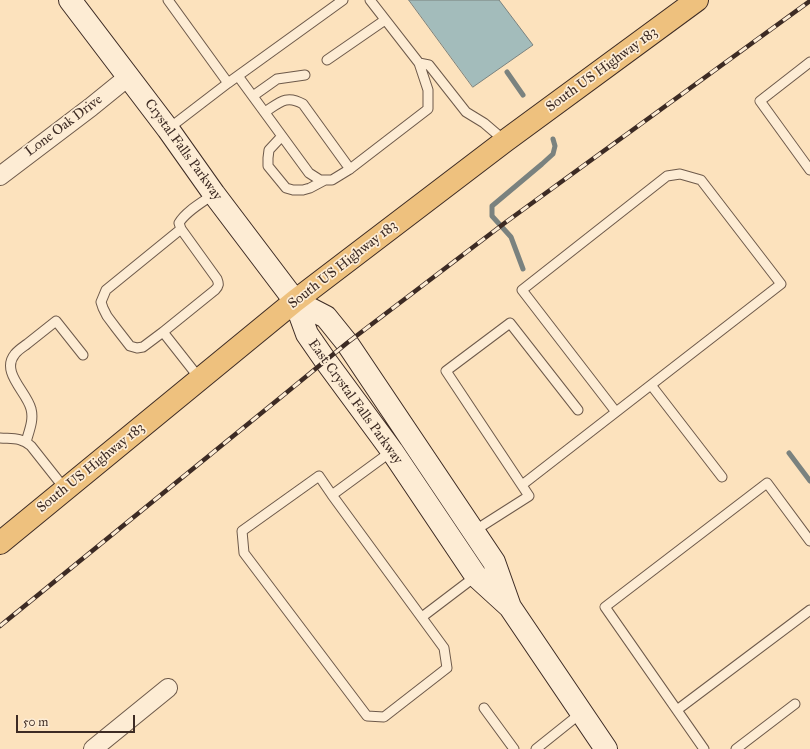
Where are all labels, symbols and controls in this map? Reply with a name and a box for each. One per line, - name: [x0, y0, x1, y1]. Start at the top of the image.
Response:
- street label: South US Highway 183: [543, 24, 661, 116]
- street label: Lone Oak Drive: [22, 91, 106, 161]
- street label: Crystal Falls Parkway: [141, 96, 225, 204]
- street label: South US Highway 183: [285, 217, 401, 313]
- street label: East Crystal Falls Parkway: [304, 336, 406, 468]
- street label: South US Highway 183: [34, 419, 148, 517]
- scale bar: [18, 707, 137, 733]
- text: 50 m: [23, 715, 48, 729]

